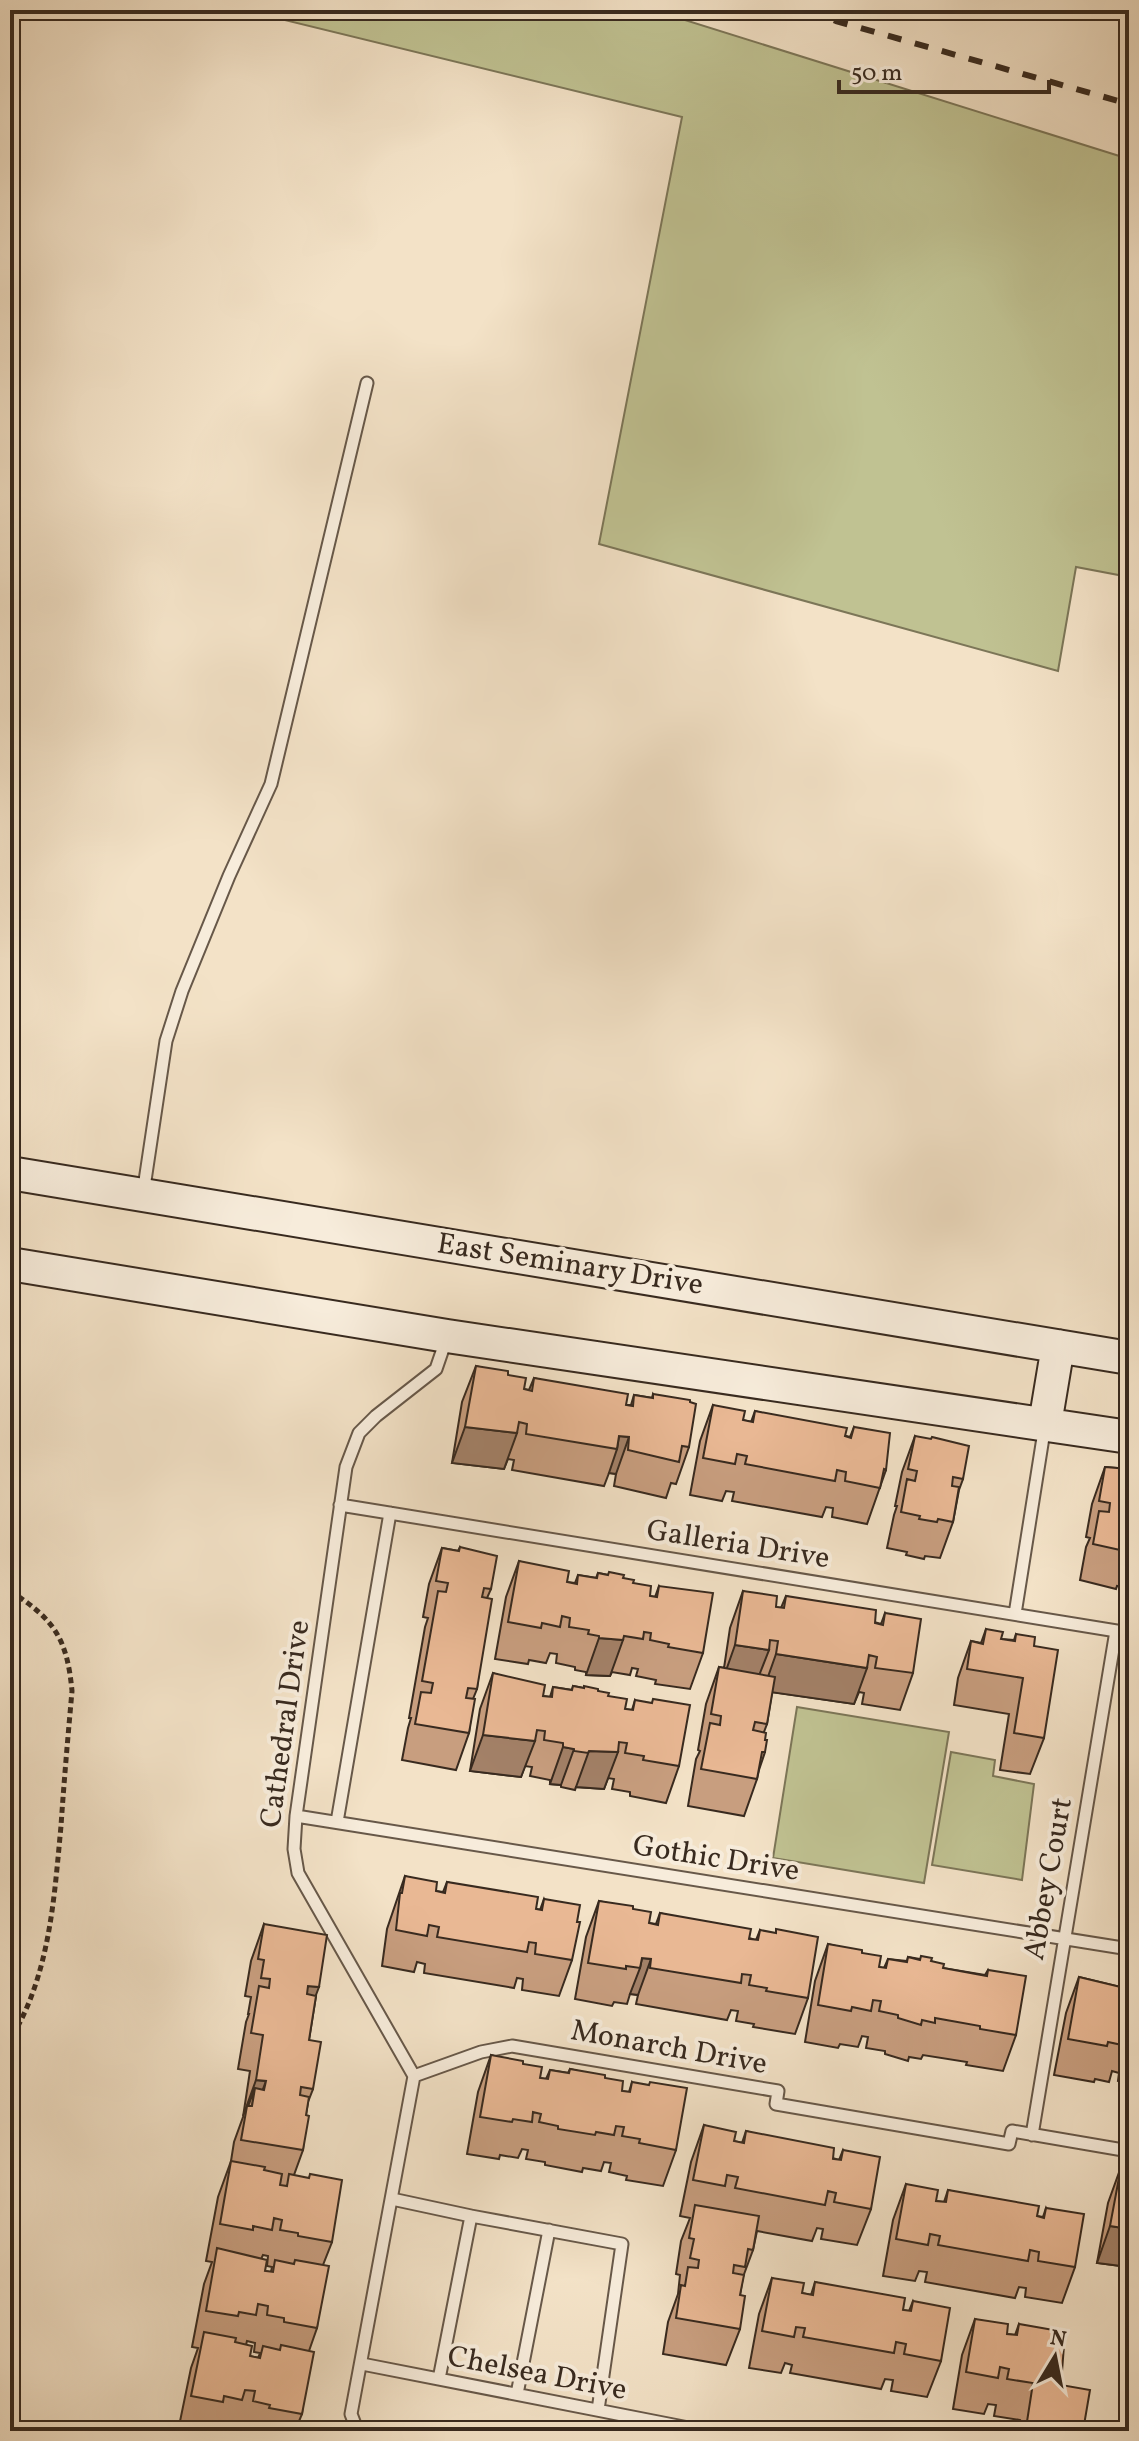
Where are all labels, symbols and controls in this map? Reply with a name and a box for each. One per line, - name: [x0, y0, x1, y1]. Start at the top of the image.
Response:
- scale bar: [839, 44, 1049, 94]
- text: 50 m: [851, 57, 903, 91]
- street label: East Seminary Drive: [434, 1223, 706, 1307]
- street label: Galleria Drive: [643, 1510, 833, 1580]
- street label: Cathedral Drive: [251, 1617, 321, 1831]
- street label: Abbey Court: [1014, 1794, 1084, 1964]
- street label: Gothic Drive: [630, 1825, 802, 1893]
- street label: Monarch Drive: [568, 2010, 770, 2086]
- north arrow: [1015, 2317, 1095, 2397]
- text: N: [1047, 2323, 1069, 2356]
- street label: Chelsea Drive: [444, 2336, 630, 2412]

